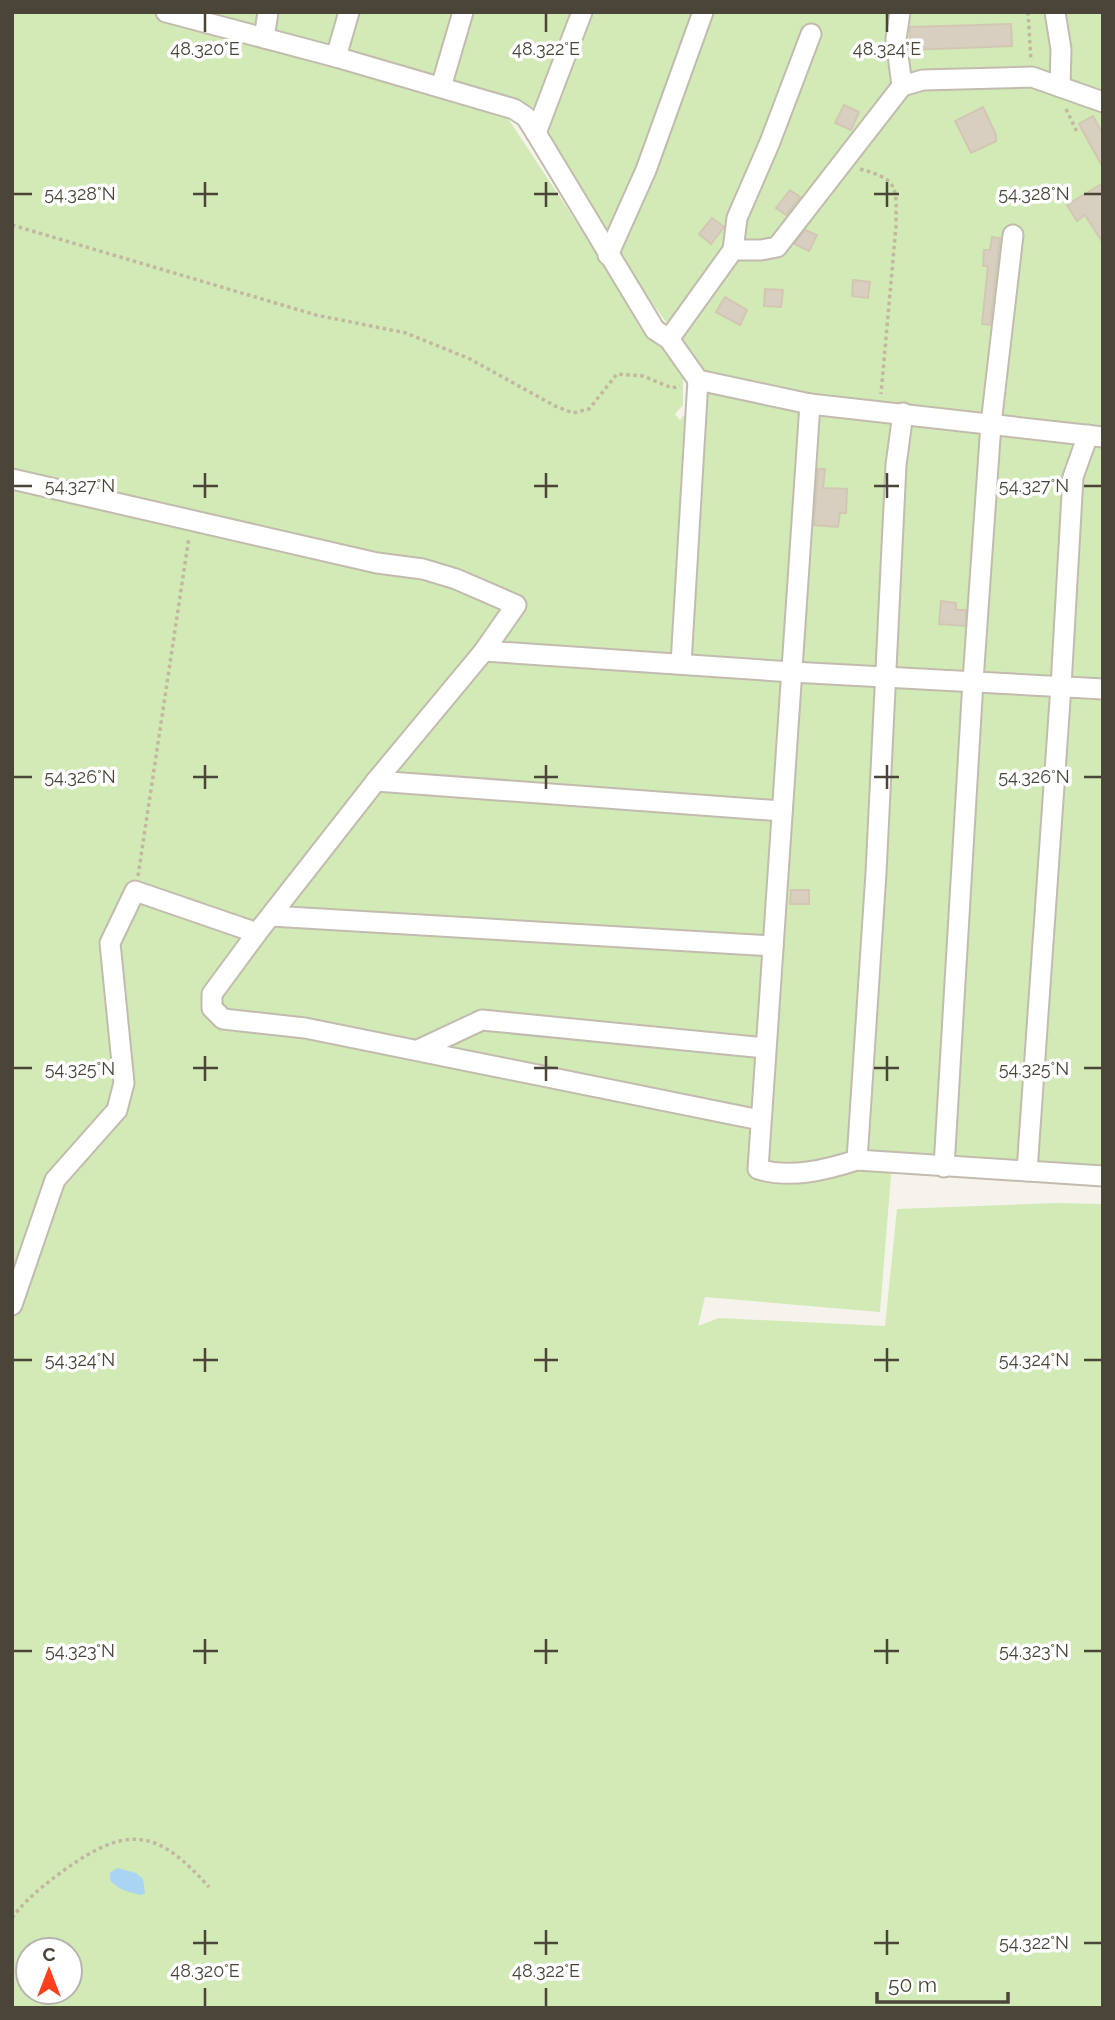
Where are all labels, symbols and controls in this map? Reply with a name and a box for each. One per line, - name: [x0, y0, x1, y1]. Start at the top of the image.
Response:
- text: 48.320°E: [170, 38, 240, 59]
- text: 48.322°E: [512, 38, 580, 59]
- text: 48.324°E: [853, 38, 921, 59]
- text: 54.328°N: [44, 183, 116, 204]
- text: 54.328°N: [998, 183, 1070, 204]
- text: 54.327°N: [45, 475, 115, 496]
- text: 54.327°N: [999, 475, 1069, 496]
- text: 54.326°N: [44, 766, 116, 787]
- text: 54.326°N: [998, 766, 1070, 787]
- text: 54.325°N: [45, 1058, 115, 1079]
- text: 54.325°N: [999, 1058, 1069, 1079]
- text: 54.324°N: [45, 1349, 115, 1370]
- text: 54.324°N: [999, 1349, 1069, 1370]
- text: 54.323°N: [45, 1640, 115, 1661]
- text: 54.323°N: [999, 1640, 1069, 1661]
- text: 54.322°N: [999, 1932, 1069, 1953]
- north arrow: [14, 1936, 84, 2006]
- text: С: [42, 1943, 56, 1965]
- text: 48.320°E: [170, 1960, 240, 1981]
- text: 48.322°E: [512, 1960, 580, 1981]
- scale bar: [877, 1960, 1008, 2004]
- text: 50 m: [888, 1972, 937, 1997]

